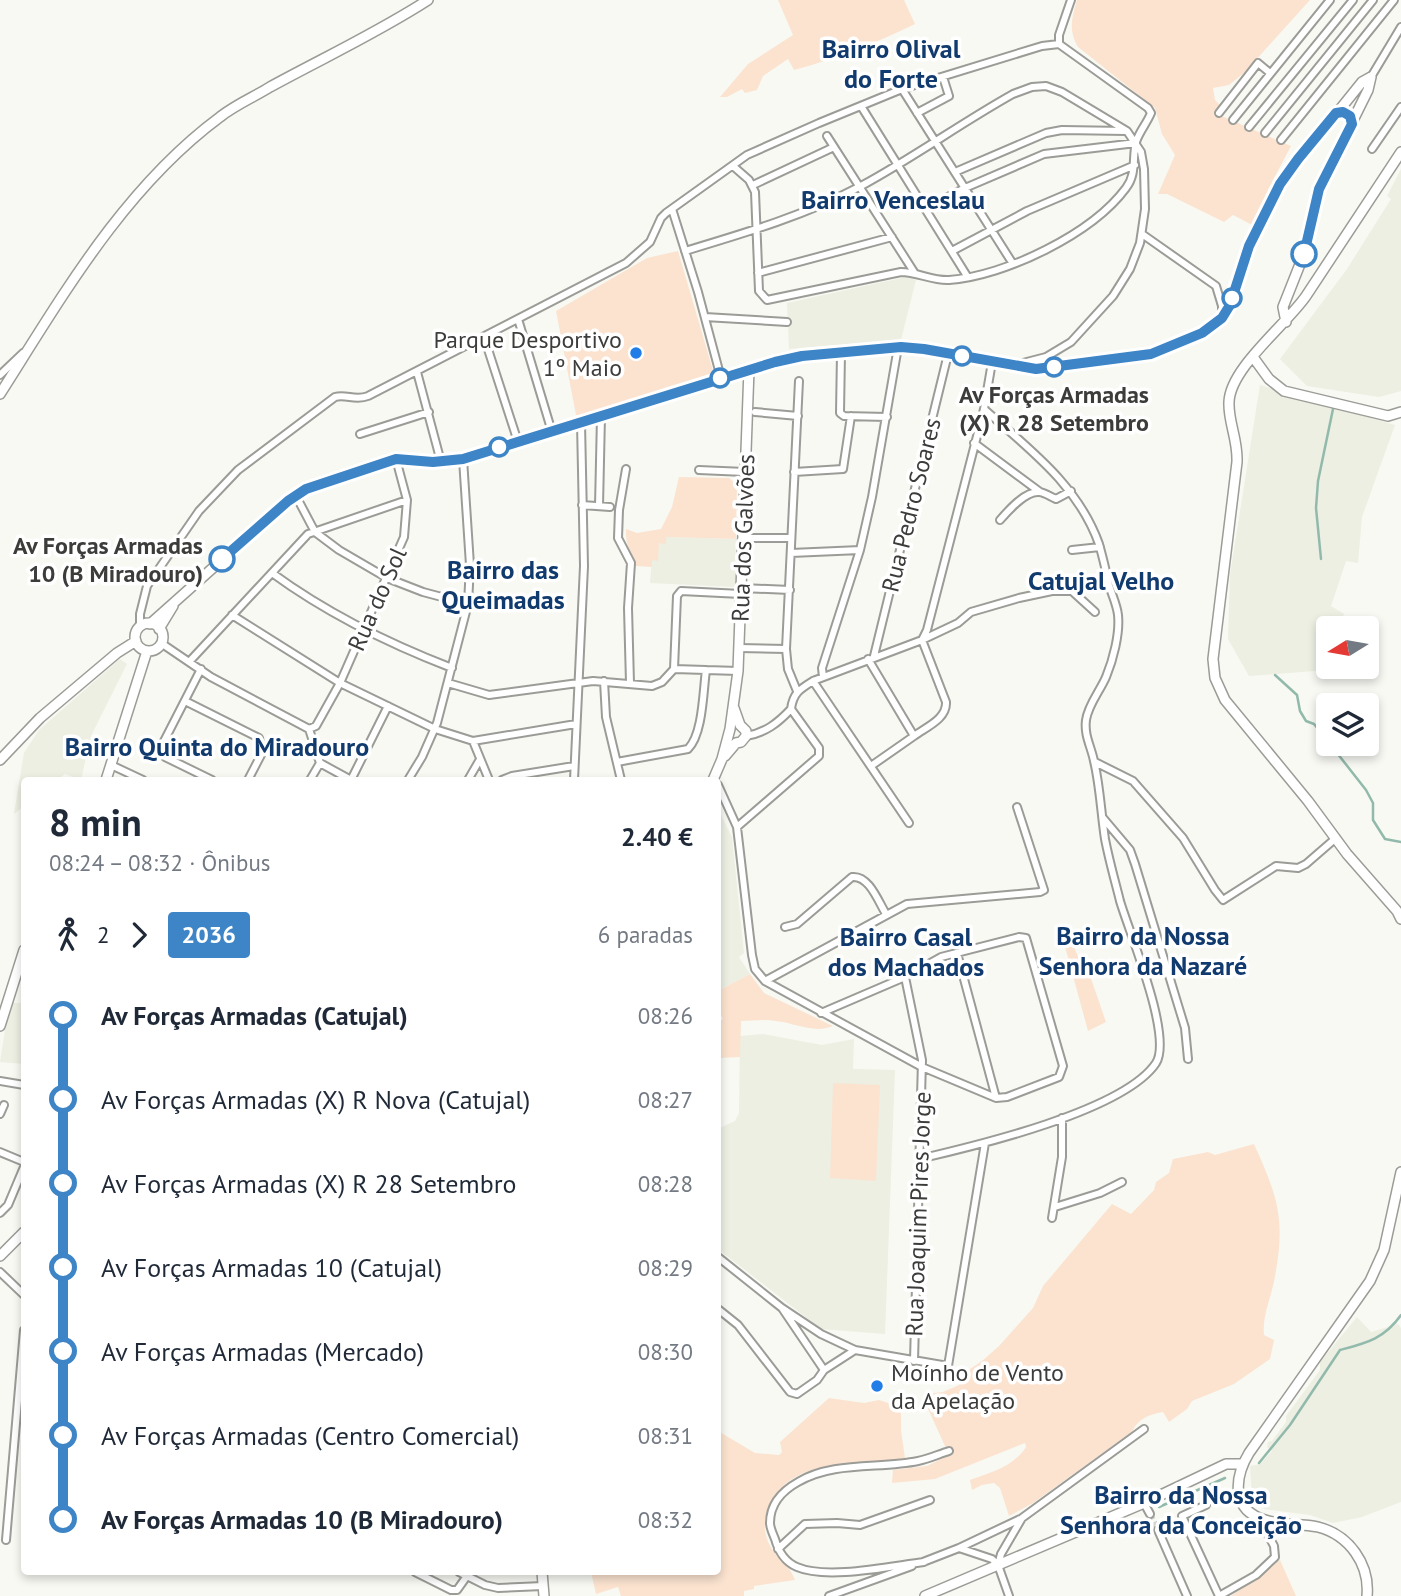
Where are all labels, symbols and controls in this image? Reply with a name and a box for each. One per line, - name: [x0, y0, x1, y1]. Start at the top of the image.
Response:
- district label: Bairro Olival do Forte: [822, 32, 961, 95]
- district label: Bairro Venceslau: [801, 183, 985, 216]
- unlabelled marker: [1291, 241, 1317, 267]
- unlabelled marker: [1222, 288, 1242, 308]
- place label: Parque Desportivo 1º Maio: [433, 324, 622, 383]
- marker: Parque Desportivo 1º Maio: [628, 345, 644, 361]
- unlabelled marker: [952, 346, 972, 366]
- marker: Av Forças Armadas (X) R 28 Setembro: [1044, 357, 1064, 377]
- unlabelled marker: [710, 368, 730, 388]
- place label: Av Forças Armadas (X) R 28 Setembro: [959, 379, 1149, 438]
- street label: Rua Pedro Soares: [874, 415, 948, 595]
- unlabelled marker: [489, 437, 509, 457]
- street label: Rua dos Galvões: [725, 454, 761, 622]
- place label: Av Forças Armadas 10 (B Miradouro): [13, 530, 203, 589]
- street label: Rua do Sol: [340, 542, 414, 656]
- marker: Av Forças Armadas 10 (B Miradouro): [209, 546, 235, 572]
- district label: Bairro das Queimadas: [441, 553, 565, 616]
- district label: Catujal Velho: [1028, 564, 1174, 597]
- north arrow: [1316, 616, 1379, 679]
- map controls: [1316, 616, 1379, 756]
- button: layers: [1316, 693, 1379, 756]
- district label: Bairro Quinta do Miradouro: [65, 730, 369, 763]
- text: 8 min: [49, 797, 142, 846]
- text: 2.40 €: [621, 820, 693, 853]
- text: 08:24 – 08:32 · Ônibus: [49, 848, 271, 877]
- icon: walk: [49, 916, 87, 954]
- icon: forward: [120, 916, 158, 954]
- text: 2036: [182, 919, 236, 950]
- district label: Bairro da Nossa Senhora da Nazaré: [1039, 919, 1247, 982]
- text: 2: [97, 920, 110, 949]
- text: 6 paradas: [598, 920, 693, 949]
- district label: Bairro Casal dos Machados: [828, 920, 984, 983]
- text: Av Forças Armadas (Catujal): [101, 999, 408, 1032]
- text: 08:26: [638, 1001, 693, 1030]
- text: Av Forças Armadas (X) R Nova (Catujal): [101, 1083, 530, 1116]
- text: 08:27: [638, 1085, 693, 1114]
- street label: Rua Joaquim Pires Jorge: [898, 1091, 938, 1337]
- text: Av Forças Armadas (X) R 28 Setembro: [101, 1167, 517, 1200]
- text: 08:28: [638, 1169, 693, 1198]
- text: Av Forças Armadas 10 (Catujal): [101, 1251, 442, 1284]
- text: 08:29: [638, 1253, 693, 1282]
- text: Av Forças Armadas (Mercado): [101, 1335, 424, 1368]
- text: 08:30: [638, 1337, 693, 1366]
- place label: Moínho de Vento da Apelação: [891, 1357, 1064, 1416]
- marker: Moínho de Vento da Apelação: [869, 1378, 885, 1394]
- text: Av Forças Armadas (Centro Comercial): [101, 1419, 519, 1452]
- text: 08:31: [638, 1421, 693, 1450]
- district label: Bairro da Nossa Senhora da Conceição: [1060, 1478, 1302, 1541]
- text: Av Forças Armadas 10 (B Miradouro): [101, 1503, 503, 1536]
- text: 08:32: [638, 1505, 693, 1534]

